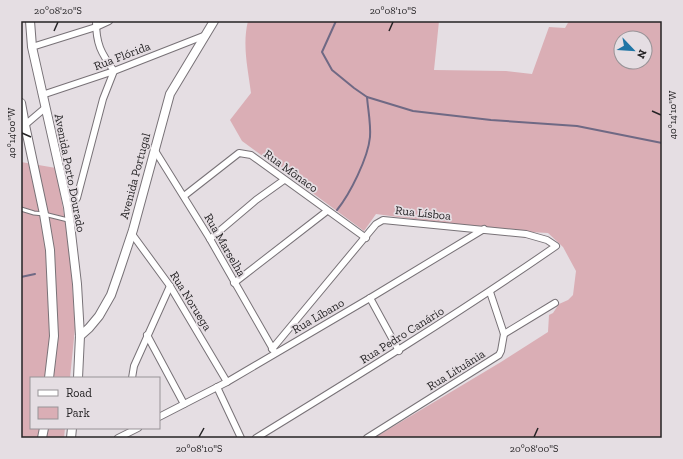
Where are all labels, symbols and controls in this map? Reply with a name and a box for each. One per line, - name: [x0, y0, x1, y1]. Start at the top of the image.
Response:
- text: 20°08'20"S: [34, 5, 82, 17]
- text: 20°08'10"S: [370, 5, 416, 17]
- north arrow: [613, 30, 653, 70]
- street label: Rua Flórida: [92, 39, 152, 73]
- text: N: [634, 47, 649, 61]
- text: 40°14'10"W: [667, 90, 679, 139]
- text: 40°14'00"W: [6, 107, 18, 158]
- street label: Avenida Porto Dourado: [52, 113, 88, 233]
- street label: Avenida Portugal: [117, 131, 153, 221]
- street label: Rua Mônaco: [261, 147, 321, 195]
- street label: Rua Lísboa: [394, 203, 452, 223]
- street label: Rua Marselha: [201, 211, 249, 279]
- street label: Rua Noruega: [167, 269, 215, 333]
- street label: Rua Líbano: [289, 295, 347, 337]
- street label: Rua Pedro Canário: [357, 304, 447, 366]
- street label: Rua Lituânia: [424, 347, 488, 393]
- legend: [30, 377, 160, 429]
- text: Road: [66, 386, 92, 400]
- text: Park: [66, 406, 91, 420]
- text: 20°08'10"S: [176, 443, 222, 455]
- text: 20°08'00"S: [510, 443, 558, 455]

